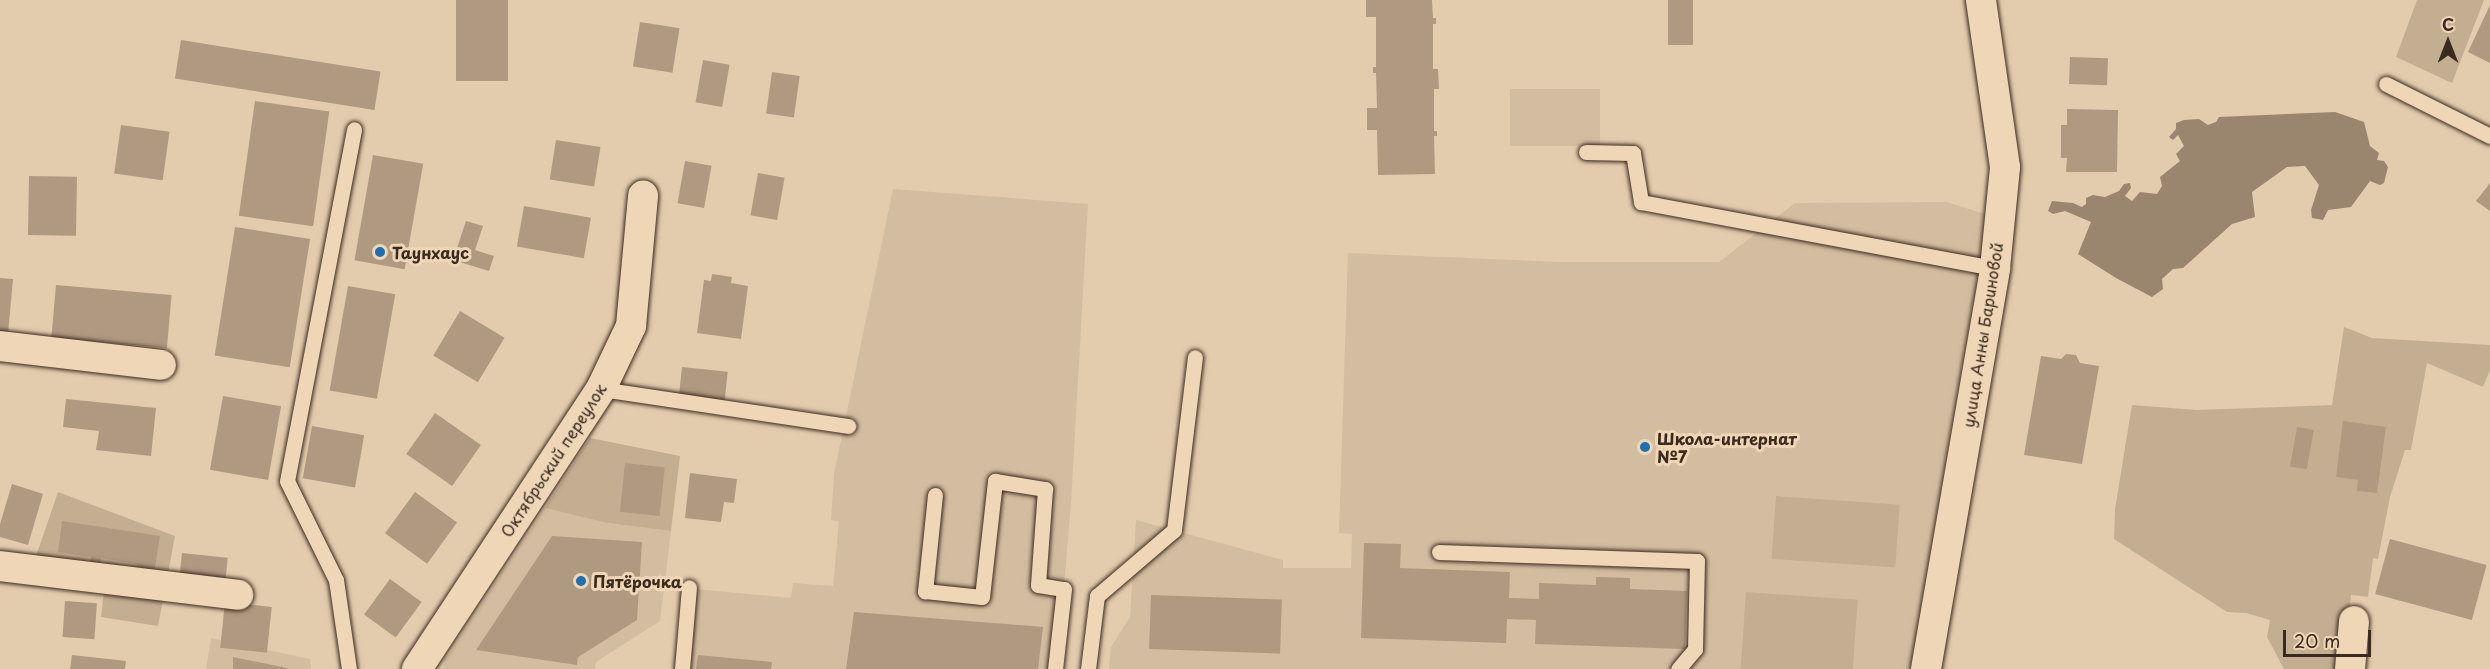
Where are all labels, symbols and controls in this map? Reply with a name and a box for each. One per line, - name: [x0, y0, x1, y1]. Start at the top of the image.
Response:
- north arrow: [2418, 12, 2478, 72]
- text: С: [2442, 12, 2454, 36]
- street label: улица Анны Бариновой: [1958, 241, 2006, 429]
- place label: Таунхаус: [392, 242, 469, 262]
- marker: Таунхаус: [373, 245, 387, 259]
- street label: Октябрьский переулок: [496, 380, 610, 540]
- place label: Школа-интернат №7: [1657, 428, 1797, 466]
- marker: Школа-интернат №7: [1638, 440, 1652, 454]
- place label: Пятёрочка: [593, 571, 682, 591]
- marker: Пятёрочка: [574, 574, 588, 588]
- scale bar: [2286, 618, 2374, 656]
- text: 20 m: [2294, 627, 2340, 654]

